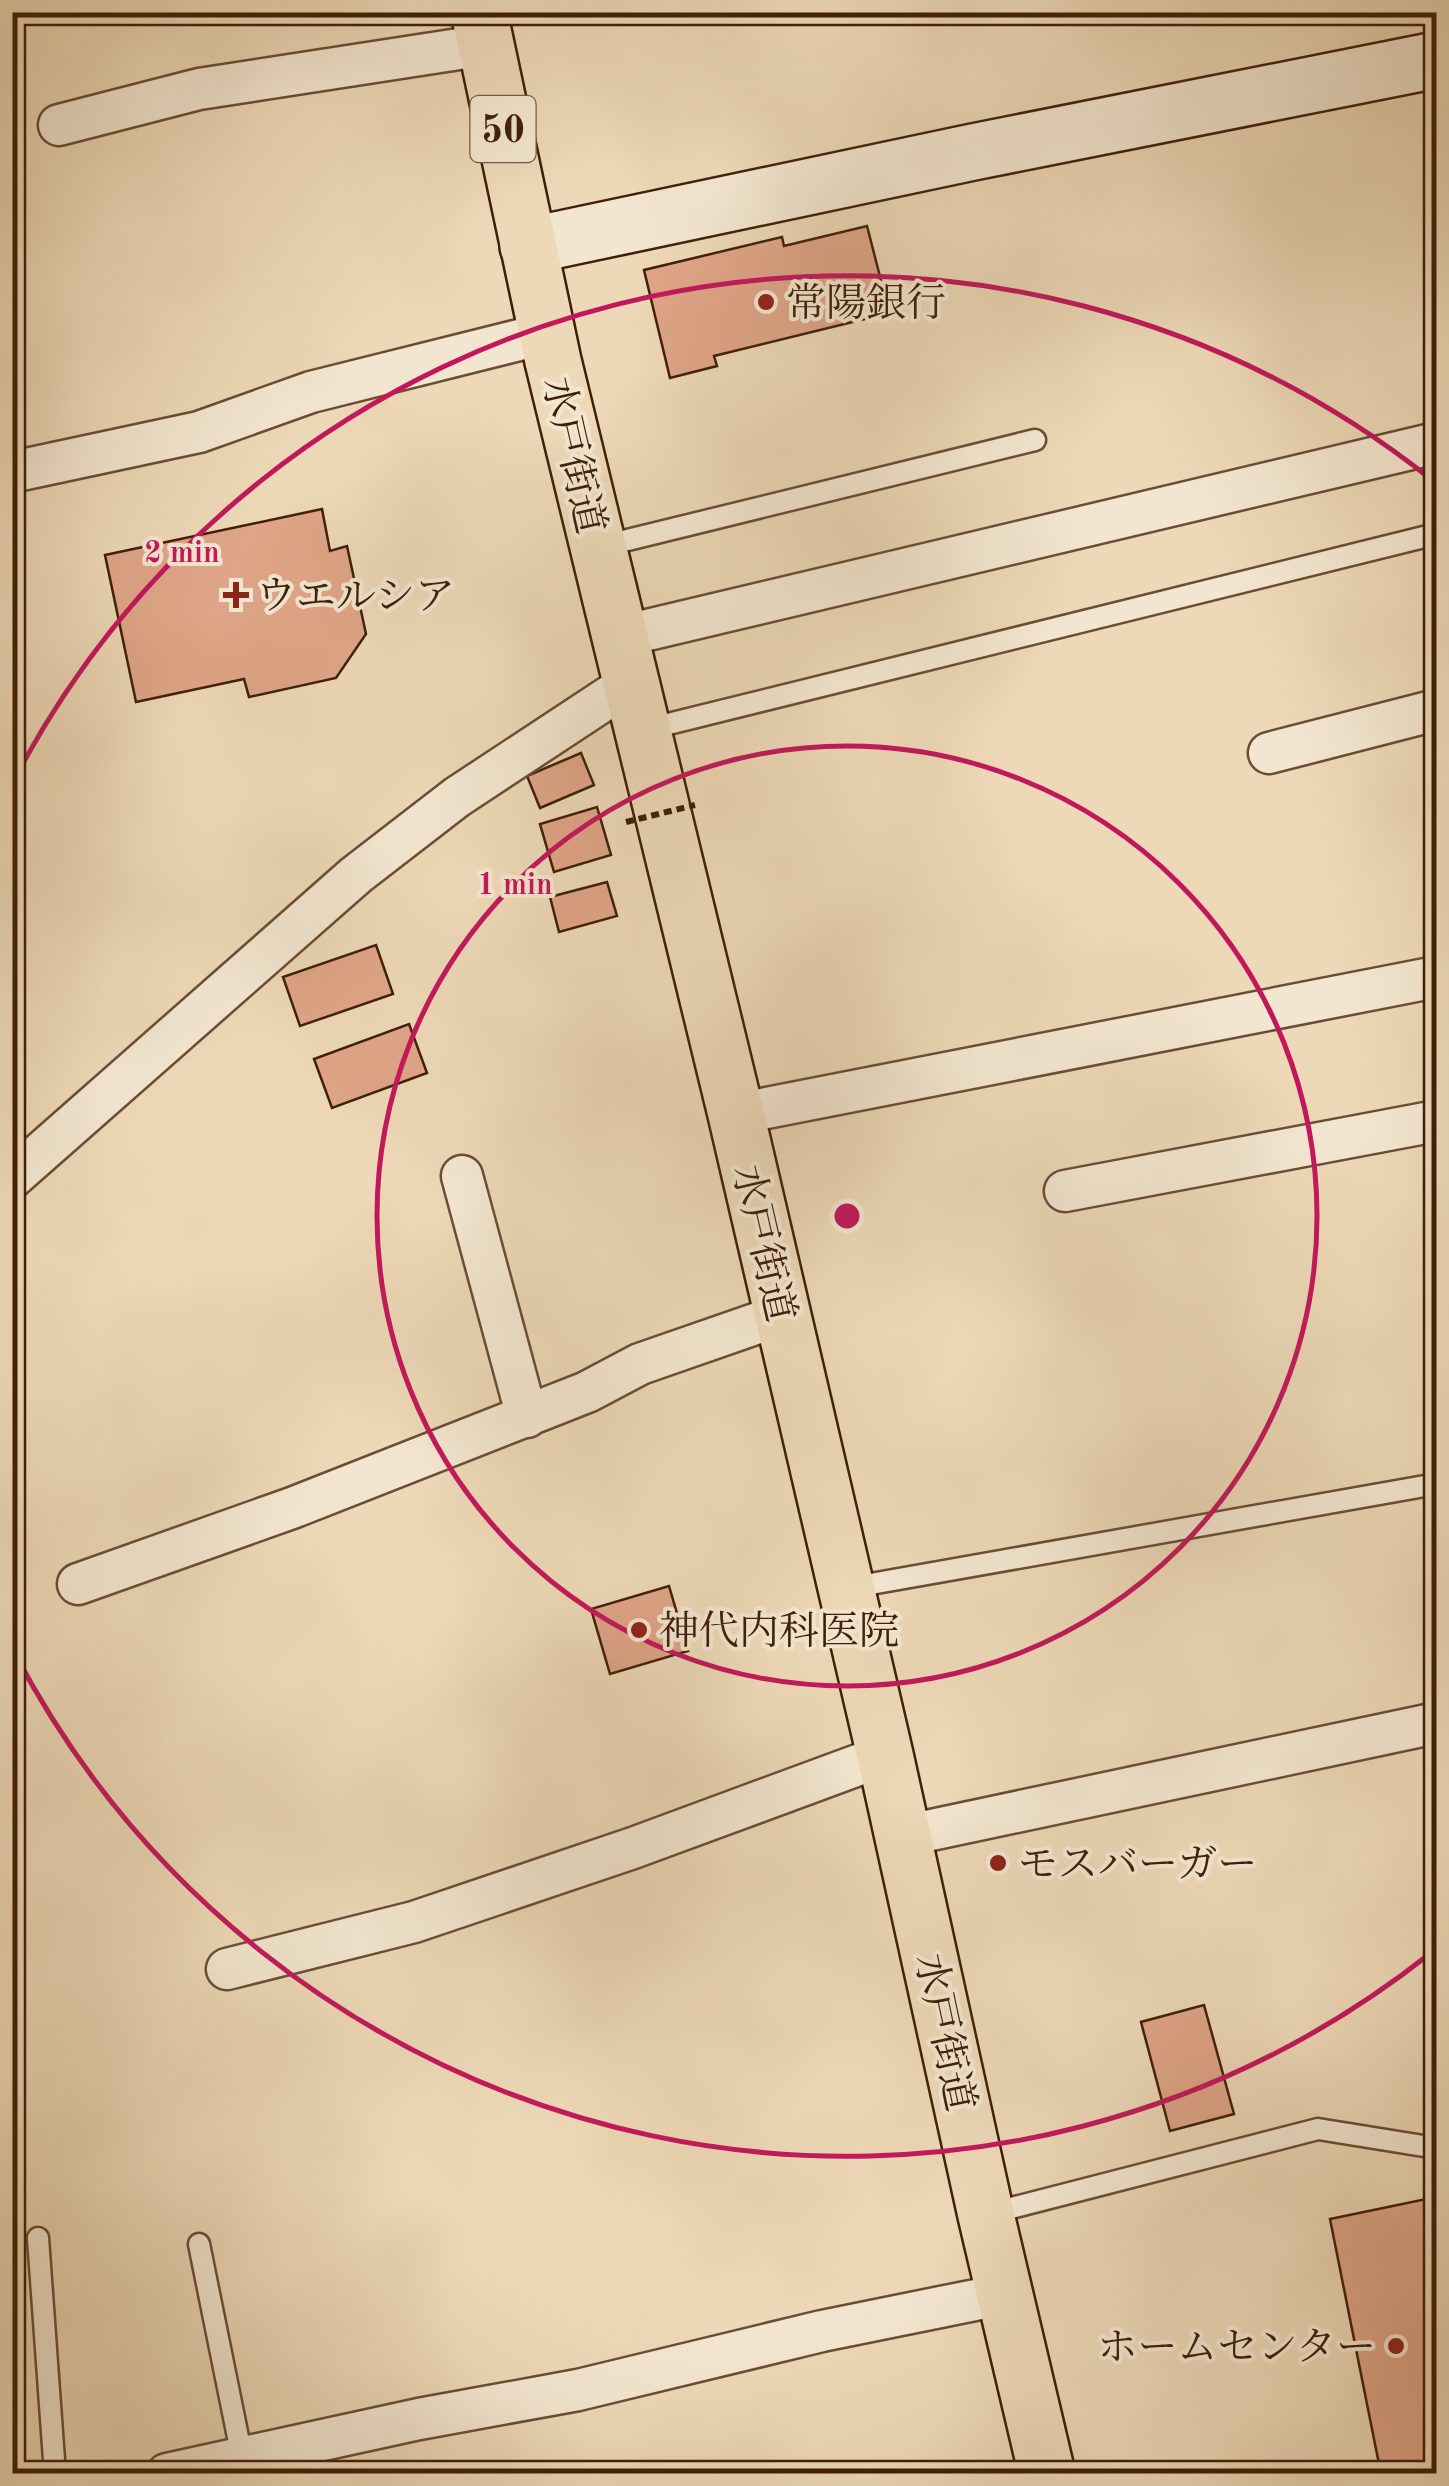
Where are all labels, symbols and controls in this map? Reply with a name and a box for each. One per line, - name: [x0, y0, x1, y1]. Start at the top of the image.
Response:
- road number: 50: [470, 96, 536, 162]
- place label: 常陽銀行: [786, 282, 946, 326]
- marker: 常陽銀行: [755, 291, 777, 313]
- street label: 水戸街道: [534, 373, 612, 538]
- text: 2 min: [144, 539, 220, 569]
- place label: ウエルシア: [256, 577, 455, 619]
- marker: ウエルシア: [225, 584, 247, 606]
- text: 1 min: [477, 871, 553, 901]
- street label: 水戸街道: [724, 1161, 802, 1326]
- centre of rings: [829, 1198, 865, 1234]
- place label: 神代内科医院: [659, 1610, 899, 1654]
- marker: 神代内科医院: [628, 1619, 650, 1641]
- place label: モスバーガー: [1018, 1845, 1257, 1887]
- marker: モスバーガー: [987, 1852, 1009, 1874]
- street label: 水戸街道: [906, 1950, 982, 2115]
- place label: ホームセンター: [1098, 2328, 1376, 2370]
- marker: ホームセンター: [1385, 2335, 1407, 2357]

